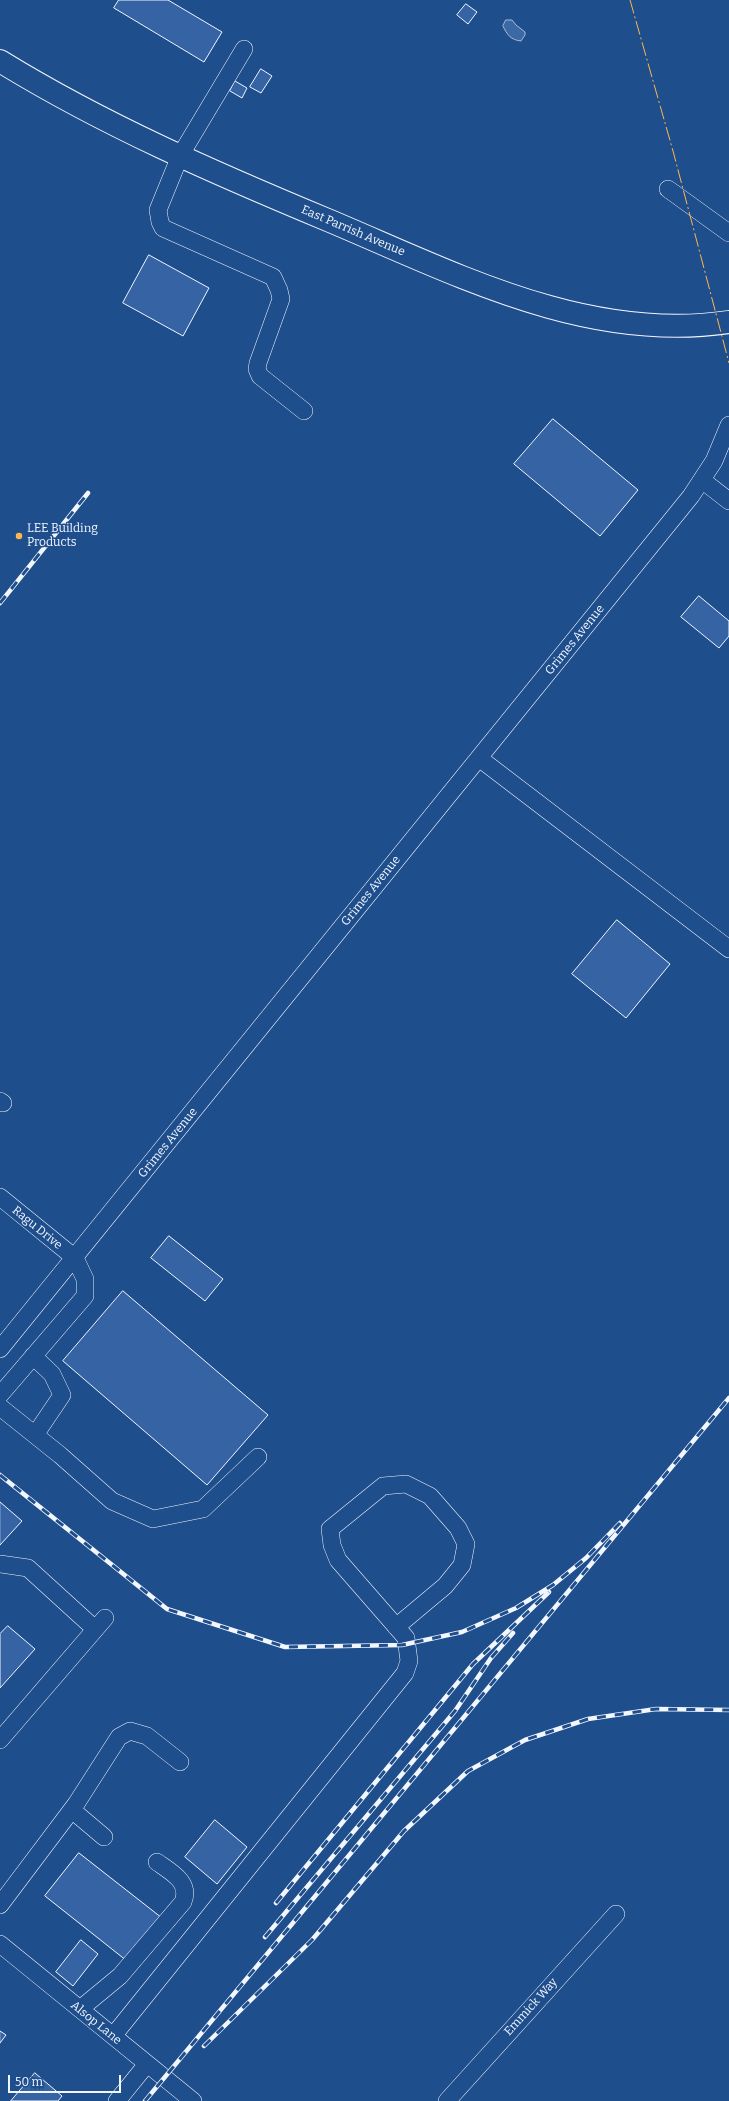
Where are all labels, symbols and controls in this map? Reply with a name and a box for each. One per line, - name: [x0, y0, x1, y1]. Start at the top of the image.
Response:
- street label: East Parrish Avenue: [299, 203, 407, 259]
- place label: LEE Building Products: [27, 522, 98, 550]
- marker: LEE Building Products: [14, 531, 24, 541]
- street label: Grimes Avenue: [542, 602, 608, 678]
- street label: Grimes Avenue: [338, 853, 404, 929]
- street label: Grimes Avenue: [135, 1105, 201, 1181]
- street label: Ragu Drive: [9, 1203, 65, 1253]
- street label: Emmick Way: [501, 1975, 561, 2039]
- street label: Alsop Lane: [68, 1998, 124, 2048]
- scale bar: [10, 2067, 123, 2093]
- text: 50 m: [15, 2075, 43, 2089]

